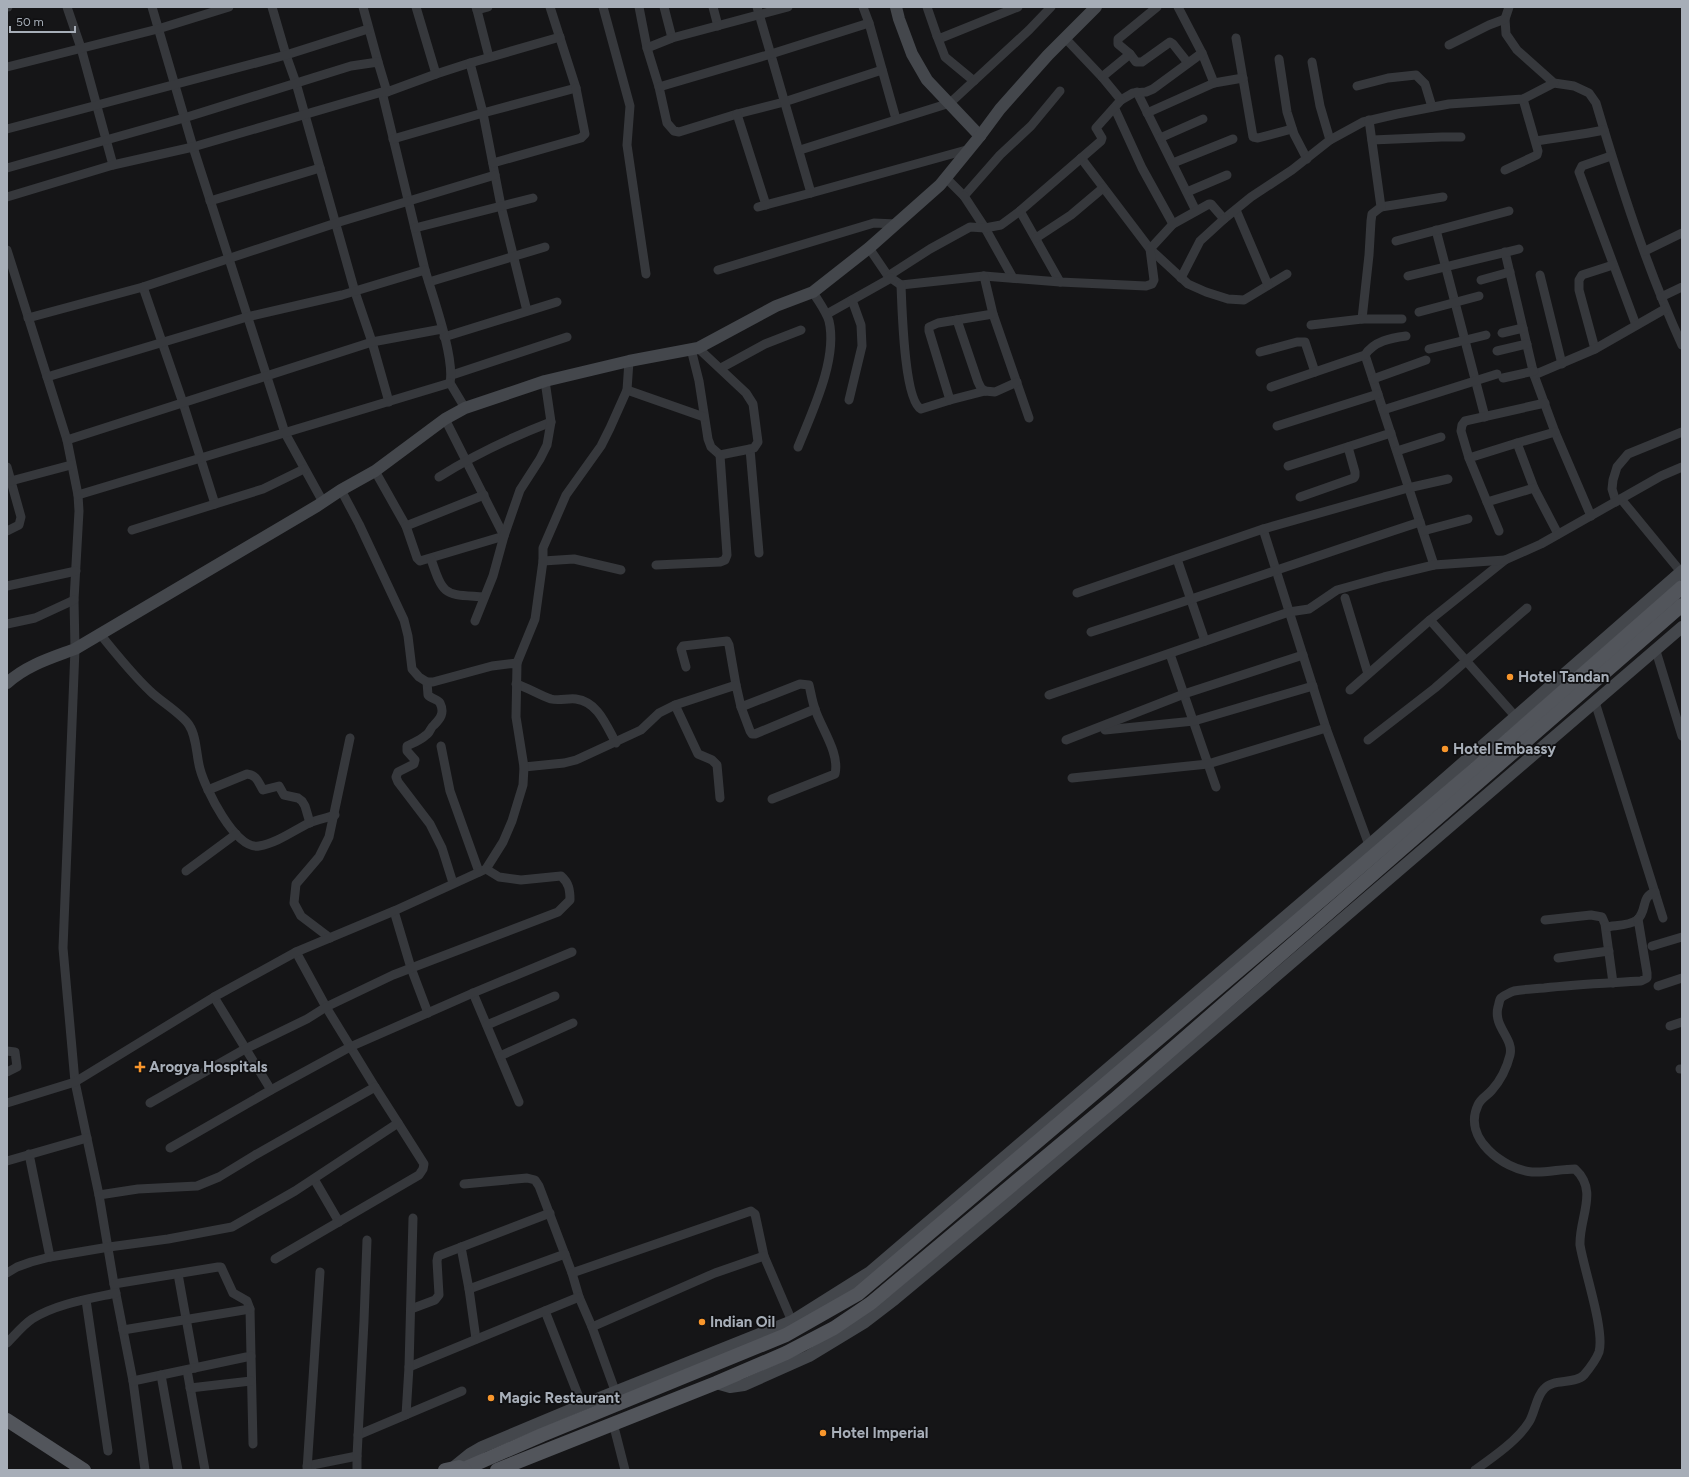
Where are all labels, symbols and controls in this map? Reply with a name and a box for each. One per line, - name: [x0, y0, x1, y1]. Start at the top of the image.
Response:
- scale bar: [10, 8, 75, 34]
- text: 50 m: [16, 15, 44, 29]
- place label: Hotel Tandan: [1518, 668, 1609, 686]
- marker: Hotel Tandan: [1505, 672, 1515, 682]
- place label: Hotel Embassy: [1453, 740, 1556, 758]
- marker: Hotel Embassy: [1440, 744, 1450, 754]
- place label: Arogya Hospitals: [149, 1058, 268, 1076]
- marker: Arogya Hospitals: [134, 1061, 146, 1073]
- place label: Indian Oil: [710, 1313, 775, 1331]
- marker: Indian Oil: [697, 1317, 707, 1327]
- place label: Magic Restaurant: [499, 1389, 620, 1407]
- marker: Magic Restaurant: [486, 1393, 496, 1403]
- place label: Hotel Imperial: [831, 1424, 928, 1442]
- marker: Hotel Imperial: [818, 1428, 828, 1438]

